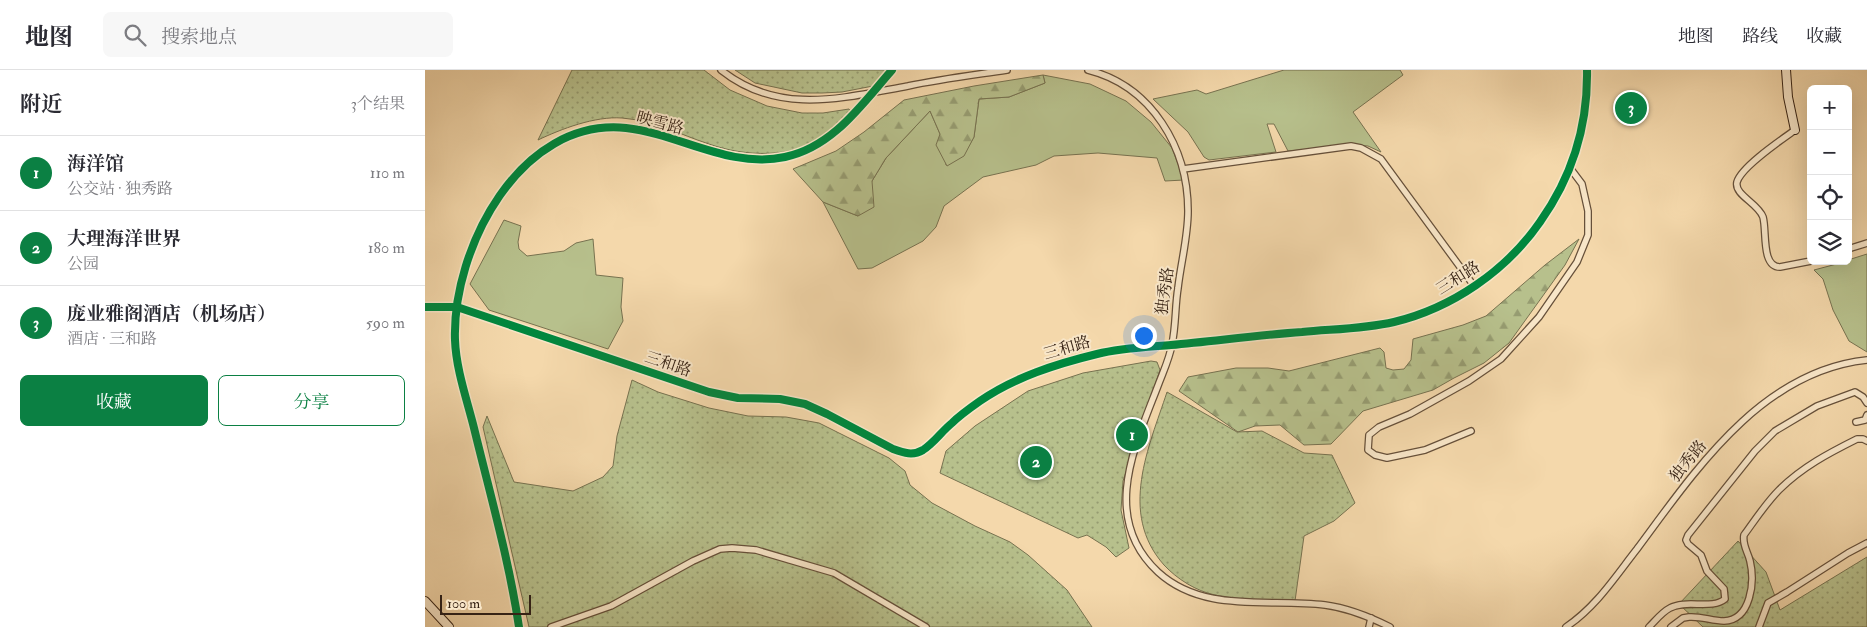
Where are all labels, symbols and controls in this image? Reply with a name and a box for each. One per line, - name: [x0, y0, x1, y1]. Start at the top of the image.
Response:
- search box: [103, 12, 453, 57]
- icon: search: [121, 21, 149, 49]
- text: 地图: [25, 22, 73, 53]
- text: 搜索地点: [161, 25, 237, 49]
- text: 地图: [1678, 25, 1714, 48]
- text: 路线: [1742, 25, 1778, 48]
- text: 收藏: [1806, 25, 1842, 48]
- map controls: [1807, 85, 1852, 265]
- button: +: [1807, 85, 1852, 130]
- pin: 3: [1615, 89, 1647, 127]
- text: 附近: [20, 91, 62, 118]
- text: 3个结果: [351, 94, 405, 114]
- street label: 映雪路: [634, 107, 686, 139]
- button: −: [1807, 130, 1852, 175]
- text: 海洋馆: [67, 152, 124, 176]
- text: 1: [33, 163, 39, 183]
- text: 110 m: [370, 163, 405, 183]
- button: locate: [1807, 175, 1852, 220]
- text: 公交站 · 独秀路: [67, 179, 173, 199]
- button: layers: [1807, 220, 1852, 265]
- text: 大理海洋世界: [67, 227, 181, 251]
- text: 2: [32, 238, 40, 258]
- text: 180 m: [368, 238, 405, 258]
- text: 公园: [67, 254, 99, 274]
- street label: 三和路: [1432, 257, 1484, 299]
- street label: 独秀路: [1152, 266, 1178, 316]
- text: 庞业雅阁酒店（机场店）: [67, 302, 276, 326]
- text: 3: [33, 313, 39, 333]
- text: 590 m: [366, 313, 405, 333]
- your location: [1131, 323, 1157, 349]
- text: 酒店 · 三和路: [67, 329, 157, 349]
- street label: 三和路: [1041, 332, 1093, 364]
- street label: 三和路: [642, 347, 694, 381]
- button: 收藏: [20, 375, 208, 426]
- button: 分享: [218, 375, 405, 426]
- pin: 1: [1116, 416, 1148, 454]
- street label: 独秀路: [1665, 436, 1711, 486]
- pin: 2: [1020, 443, 1052, 481]
- scale bar: [440, 592, 531, 615]
- text: 100 m: [447, 595, 480, 612]

